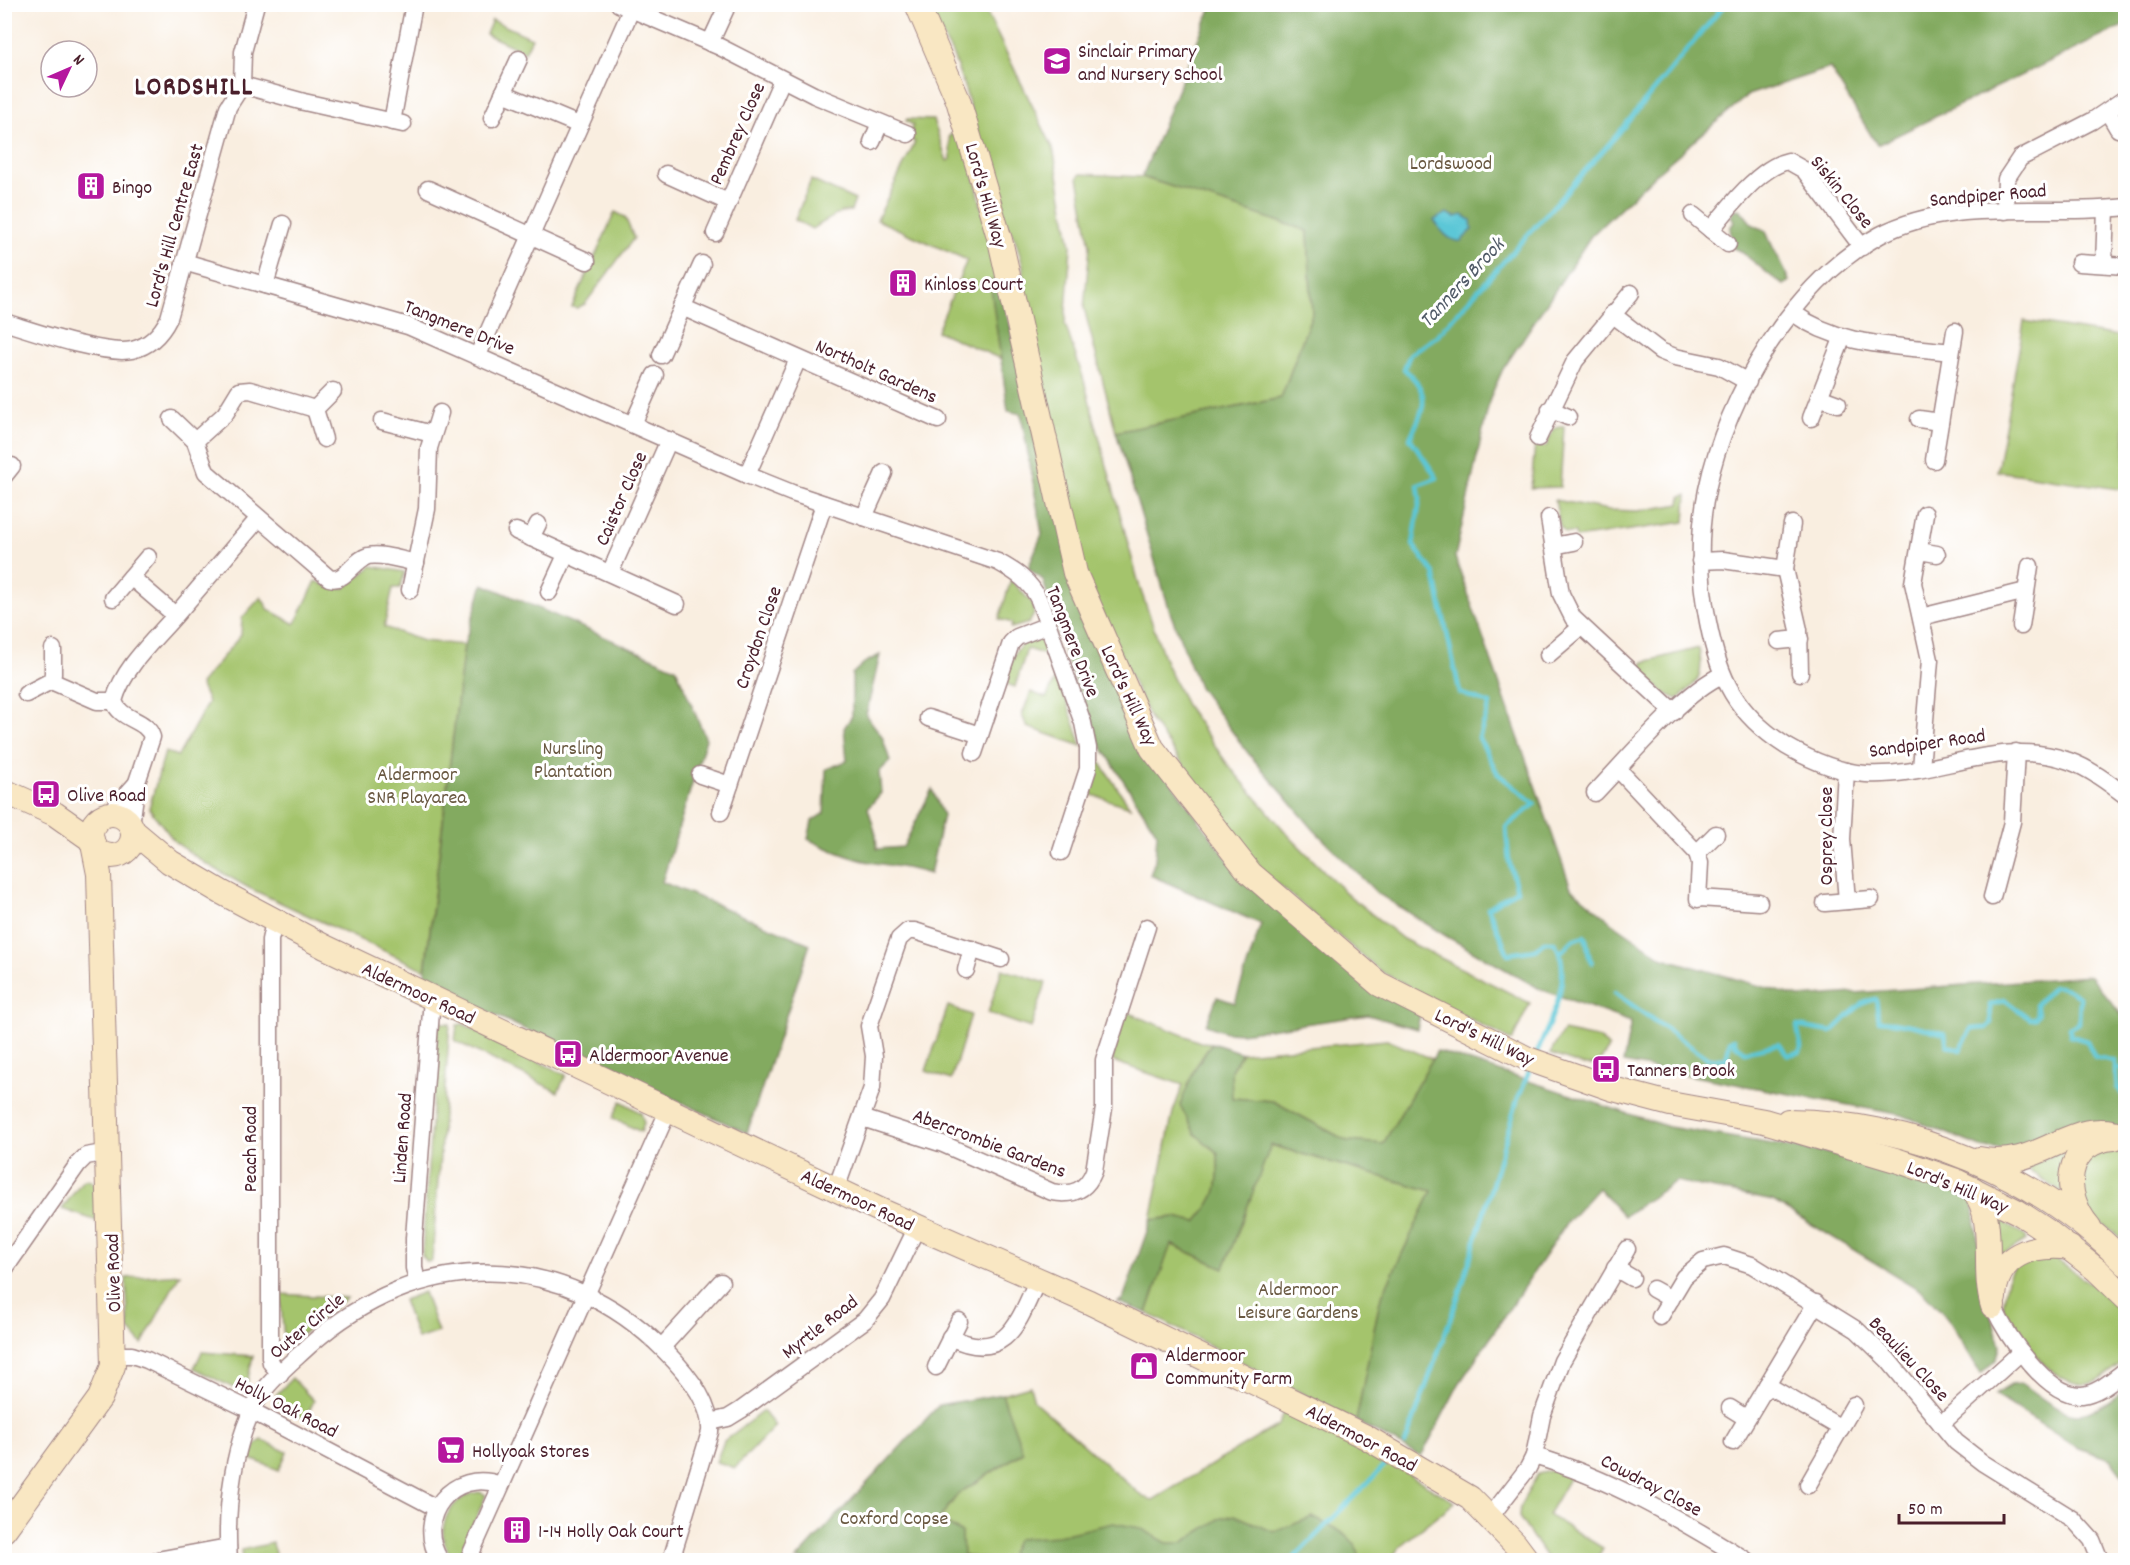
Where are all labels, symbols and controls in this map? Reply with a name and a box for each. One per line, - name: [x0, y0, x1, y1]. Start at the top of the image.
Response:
- north arrow: [39, 39, 99, 99]
- place label: Sinclair Primary and Nursery School: [1078, 39, 1223, 90]
- school or university icon: Sinclair Primary and Nursery School: [1041, 45, 1073, 77]
- text: N: [67, 49, 89, 71]
- district label: LORDSHILL: [134, 70, 254, 107]
- street label: Pembrey Close: [704, 78, 774, 190]
- street label: Lord's Hill Way: [956, 140, 1013, 252]
- street label: Lord's Hill Centre East: [139, 141, 213, 311]
- street label: Siskin Close: [1802, 150, 1879, 236]
- park label: Lordswood: [1410, 151, 1492, 179]
- building icon: Bingo: [75, 170, 107, 202]
- place label: Bingo: [112, 175, 152, 203]
- street label: Sandpiper Road: [1929, 178, 2048, 216]
- water label: Tanners Brook: [1414, 231, 1514, 336]
- building icon: Kinloss Court: [887, 267, 919, 299]
- place label: Kinloss Court: [924, 272, 1023, 300]
- street label: Tangmere Drive: [399, 294, 519, 364]
- street label: Northolt Gardens: [810, 333, 941, 412]
- street label: Caistor Close: [590, 447, 656, 551]
- street label: Tangmere Drive: [1037, 582, 1105, 702]
- street label: Croydon Close: [729, 583, 791, 693]
- street label: Lord's Hill Way: [1092, 642, 1163, 752]
- street label: Sandpiper Road: [1867, 723, 1987, 767]
- park label: Nursling Plantation: [534, 736, 612, 787]
- park label: Aldermoor SNR Playarea: [367, 762, 467, 813]
- bus stop icon: Olive Road: [30, 778, 62, 810]
- place label: Olive Road: [67, 783, 146, 811]
- street label: Osprey Close: [1814, 786, 1842, 885]
- street label: Aldermoor Road: [356, 956, 479, 1033]
- street label: Lord's Hill Way: [1429, 1002, 1539, 1075]
- bus stop icon: Aldermoor Avenue: [552, 1038, 584, 1070]
- place label: Aldermoor Avenue: [589, 1043, 729, 1071]
- bus stop icon: Tanners Brook: [1590, 1053, 1622, 1085]
- place label: Tanners Brook: [1627, 1058, 1735, 1086]
- street label: Linden Road: [387, 1092, 421, 1184]
- street label: Abercrombie Gardens: [908, 1103, 1070, 1187]
- street label: Peach Road: [238, 1106, 266, 1192]
- street label: Lord's Hill Way: [1902, 1155, 2013, 1223]
- street label: Aldermoor Road: [795, 1163, 918, 1240]
- street label: Olive Road: [100, 1233, 130, 1313]
- park label: Aldermoor Leisure Gardens: [1237, 1277, 1359, 1328]
- street label: Outer Circle: [264, 1287, 352, 1367]
- street label: Myrtle Road: [777, 1290, 865, 1367]
- street label: Beaulieu Close: [1861, 1311, 1955, 1409]
- place label: Aldermoor Community Farm: [1165, 1343, 1292, 1394]
- shop icon: Aldermoor Community Farm: [1128, 1350, 1160, 1382]
- street label: Holly Oak Road: [229, 1371, 342, 1447]
- street label: Aldermoor Road: [1300, 1399, 1421, 1481]
- supermarket icon: Hollyoak Stores: [435, 1434, 467, 1466]
- place label: Hollyoak Stores: [472, 1439, 590, 1467]
- street label: Cowdray Close: [1595, 1448, 1706, 1525]
- scale bar: [1899, 1487, 2004, 1525]
- text: 50 m: [1908, 1498, 1943, 1523]
- park label: Coxford Copse: [840, 1506, 949, 1534]
- building icon: 1-14 Holly Oak Court: [501, 1514, 533, 1546]
- place label: 1-14 Holly Oak Court: [538, 1519, 684, 1547]

